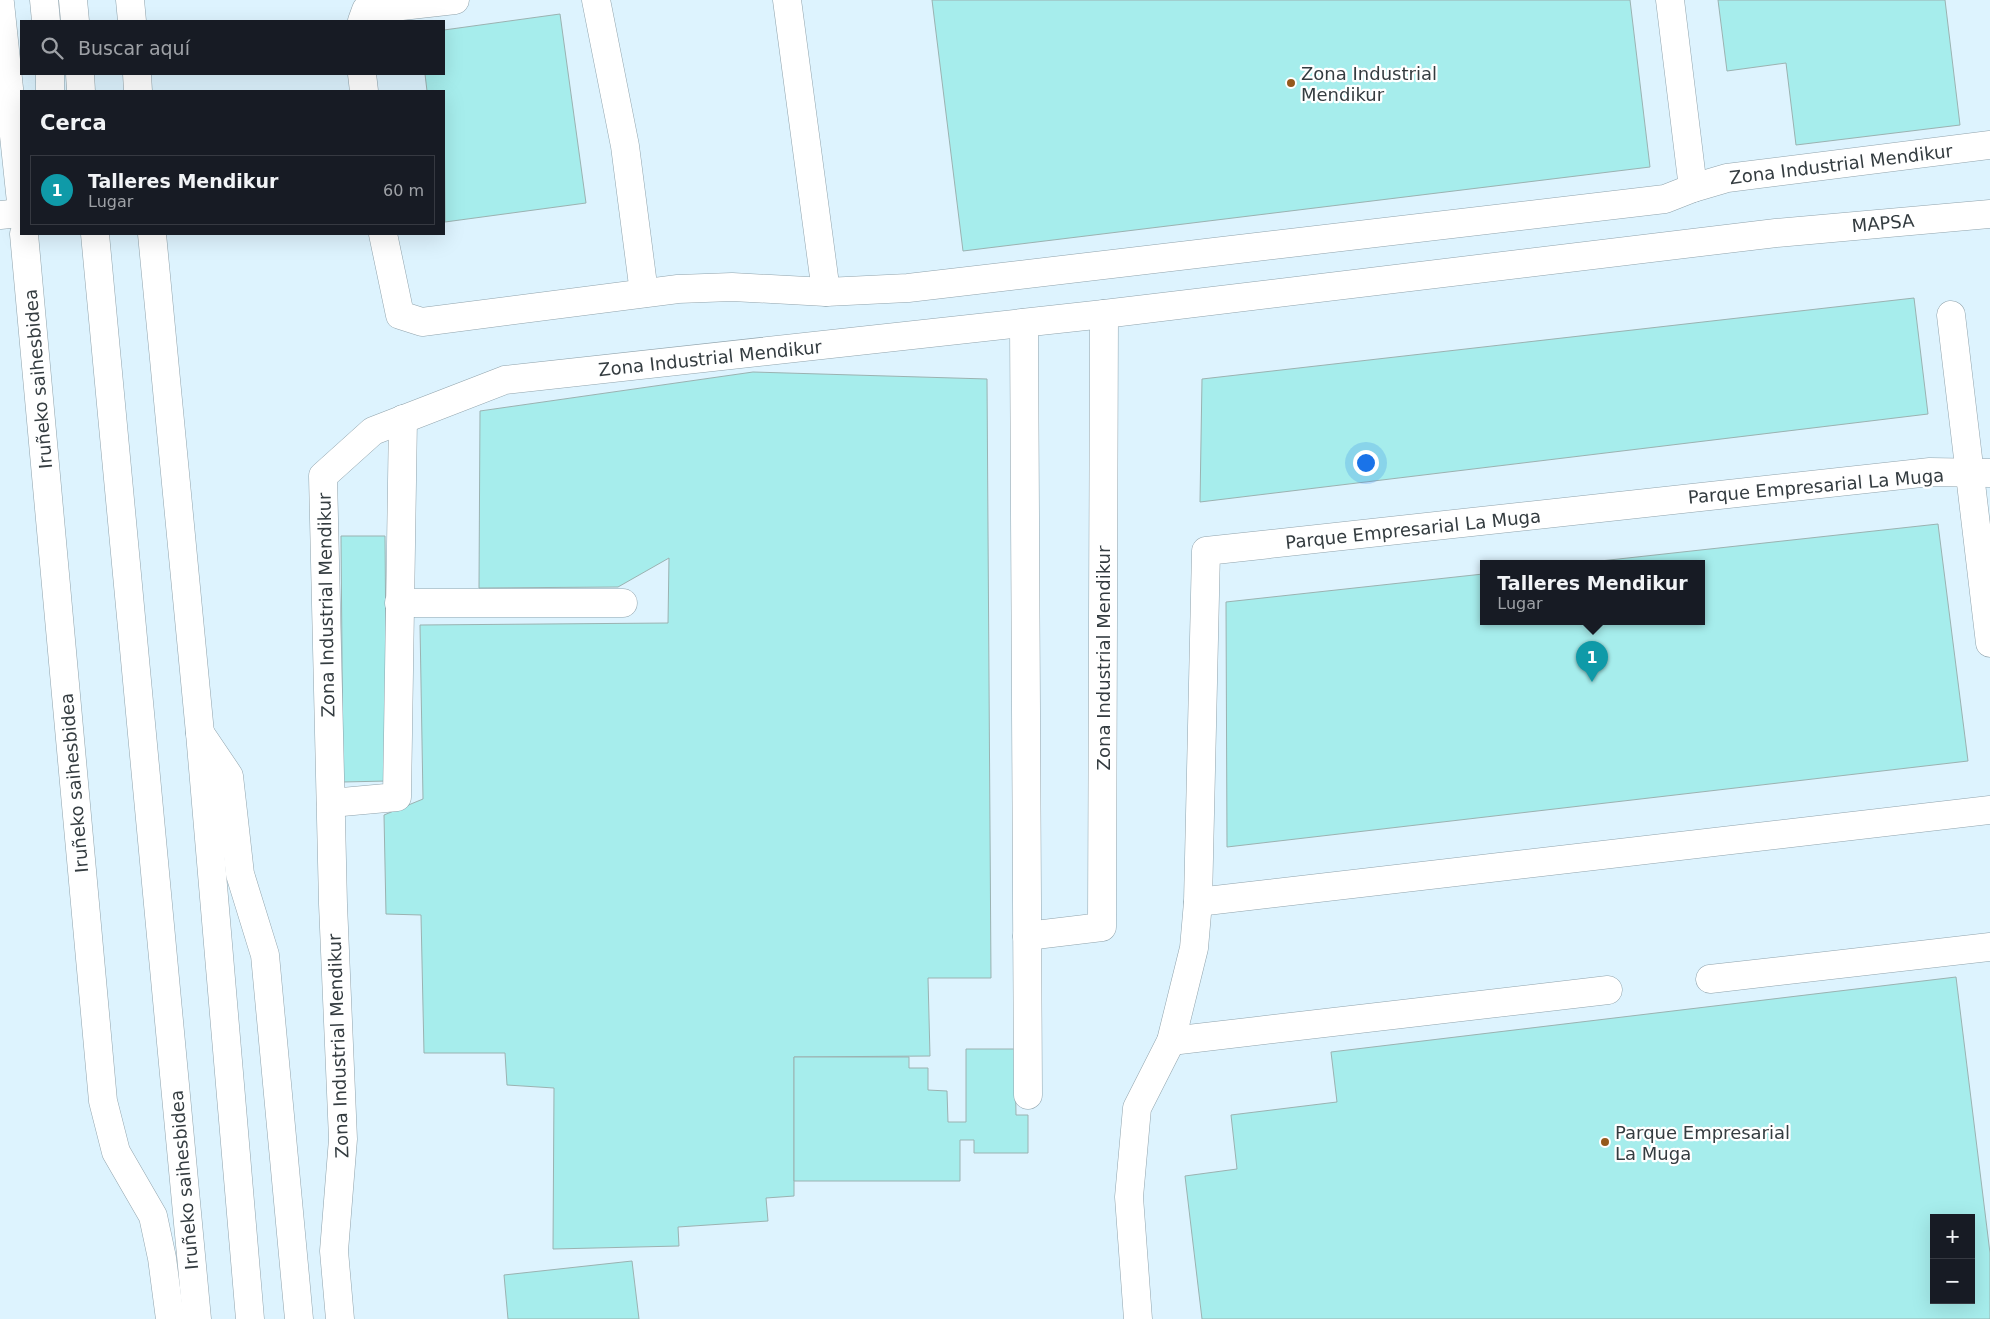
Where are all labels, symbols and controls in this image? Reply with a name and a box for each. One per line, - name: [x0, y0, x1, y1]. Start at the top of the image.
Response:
- search box: [20, 20, 445, 75]
- icon: search: [38, 34, 66, 62]
- text: Buscar aquí: [78, 37, 190, 59]
- place label: Zona Industrial Mendikur: [1301, 63, 1437, 105]
- marker: Zona Industrial Mendikur: [1285, 77, 1297, 89]
- text: Cerca: [40, 111, 107, 135]
- street label: Zona Industrial Mendikur: [1728, 140, 1954, 188]
- text: Talleres Mendikur: [88, 170, 278, 192]
- text: 1: [51, 181, 63, 200]
- text: 60 m: [383, 181, 424, 200]
- text: Lugar: [88, 192, 133, 211]
- street label: MAPSA: [1851, 210, 1916, 236]
- street label: Iruñeko saihesbidea: [20, 288, 56, 470]
- street label: Zona Industrial Mendikur: [597, 336, 823, 380]
- your location: [1353, 450, 1379, 476]
- street label: Parque Empresarial La Muga: [1687, 464, 1945, 508]
- street label: Zona Industrial Mendikur: [314, 492, 338, 718]
- street label: Parque Empresarial La Muga: [1284, 505, 1542, 553]
- street label: Zona Industrial Mendikur: [1093, 545, 1114, 770]
- popup: [1480, 560, 1705, 625]
- text: Talleres Mendikur: [1497, 572, 1688, 594]
- text: Lugar: [1497, 594, 1543, 613]
- pin: 1: [1576, 641, 1608, 682]
- street label: Iruñeko saihesbidea: [56, 692, 92, 874]
- street label: Zona Industrial Mendikur: [324, 933, 352, 1159]
- street label: Iruñeko saihesbidea: [166, 1089, 202, 1271]
- place label: Parque Empresarial La Muga: [1615, 1122, 1790, 1164]
- marker: Parque Empresarial La Muga: [1599, 1136, 1611, 1148]
- map controls: [1930, 1214, 1975, 1304]
- button: +: [1930, 1214, 1975, 1259]
- button: −: [1930, 1259, 1975, 1304]

